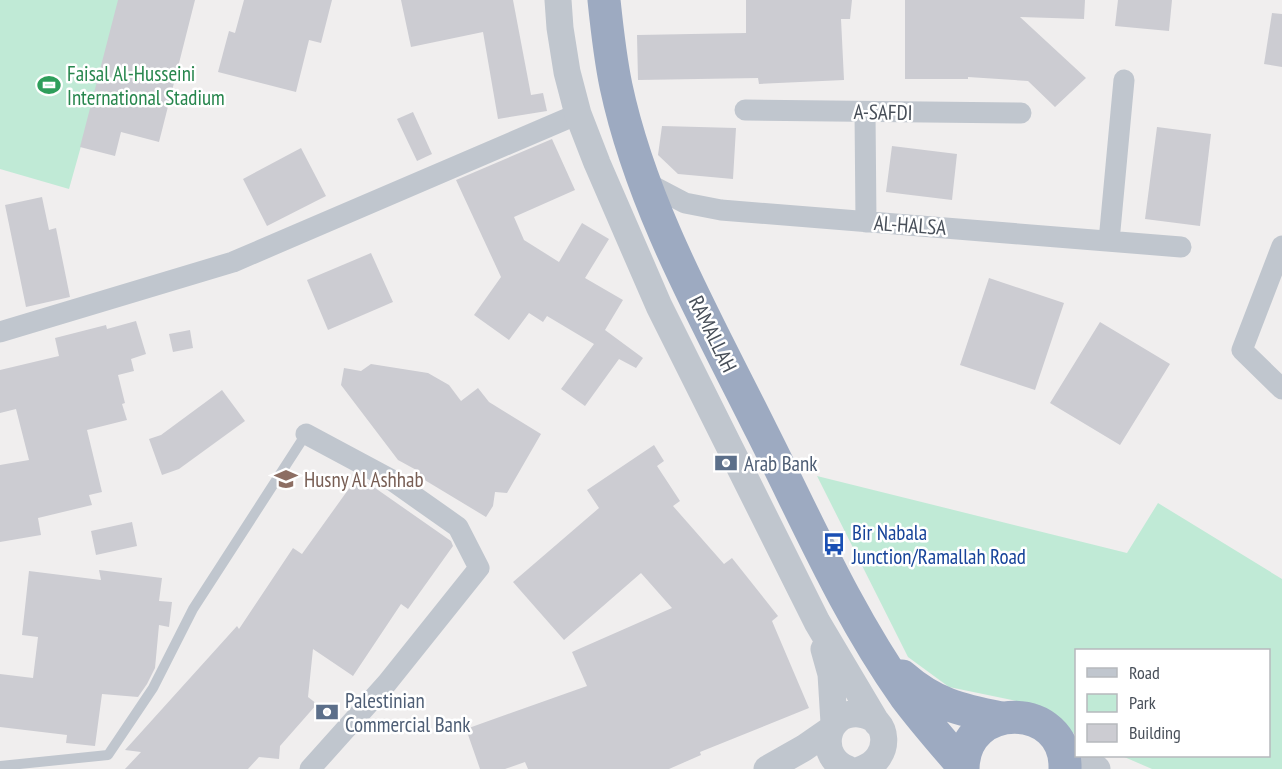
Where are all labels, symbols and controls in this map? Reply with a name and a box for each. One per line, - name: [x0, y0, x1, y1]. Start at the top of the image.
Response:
- place label: Faisal Al-Husseini International Stadium: [67, 60, 225, 111]
- sports icon: Faisal Al-Husseini International Stadium: [36, 72, 62, 98]
- street label: A-SAFDI: [853, 98, 913, 126]
- street label: AL-HALSA: [873, 209, 947, 241]
- street label: RAMALLAH: [683, 291, 743, 377]
- bank icon: Arab Bank: [713, 450, 739, 476]
- place label: Arab Bank: [744, 450, 817, 477]
- school or university icon: Husny Al Ashhab: [273, 466, 299, 492]
- place label: Husny Al Ashhab: [304, 466, 424, 493]
- place label: Bir Nabala Junction/Ramallah Road: [851, 519, 1026, 570]
- bus stop icon: Bir Nabala Junction/Ramallah Road: [821, 531, 847, 557]
- legend: [1075, 649, 1270, 757]
- text: Road: [1129, 661, 1160, 684]
- place label: Palestinian Commercial Bank: [345, 687, 470, 738]
- text: Park: [1129, 691, 1156, 714]
- bank icon: Palestinian Commercial Bank: [314, 699, 340, 725]
- text: Building: [1129, 721, 1181, 744]

